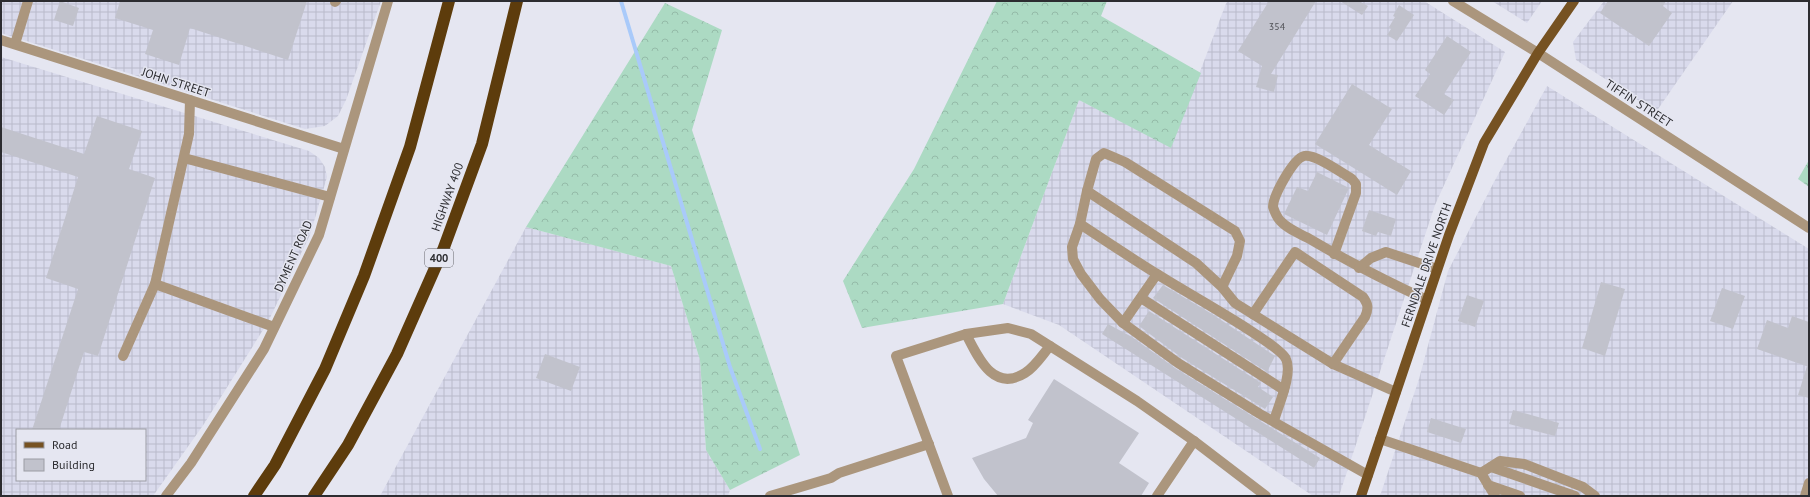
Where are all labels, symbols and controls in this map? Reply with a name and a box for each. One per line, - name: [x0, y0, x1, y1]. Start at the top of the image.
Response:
- house number: 354: [1269, 20, 1286, 33]
- street label: JOHN STREET: [139, 64, 212, 100]
- street label: TIFFIN STREET: [1603, 76, 1676, 130]
- street label: HIGHWAY 400: [428, 160, 467, 233]
- street label: FERNDALE DRIVE NORTH: [1398, 201, 1454, 329]
- street label: DYMENT ROAD: [271, 218, 316, 294]
- road number: 400: [425, 249, 453, 267]
- legend: [16, 429, 146, 481]
- text: Road: [52, 437, 77, 452]
- text: Building: [52, 457, 95, 472]

